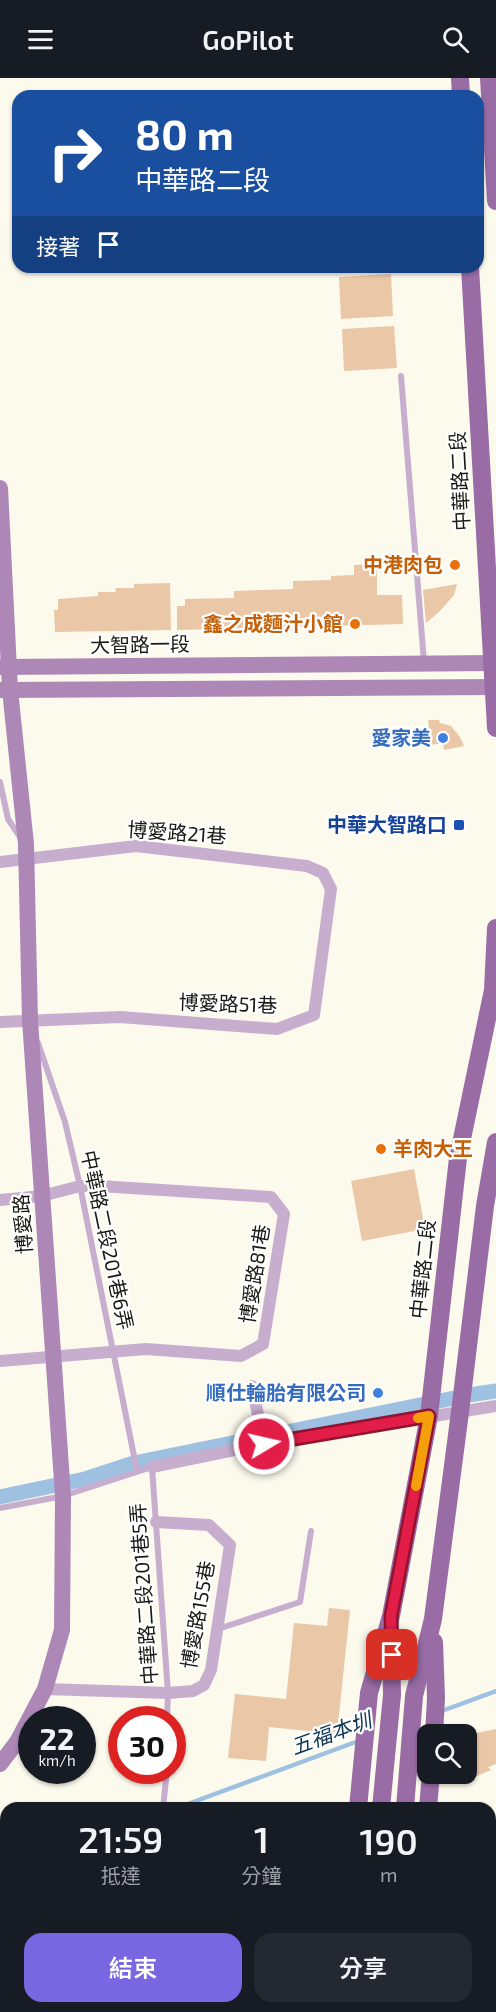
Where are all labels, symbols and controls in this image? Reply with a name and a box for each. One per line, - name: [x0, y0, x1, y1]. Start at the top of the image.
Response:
- icon: menu: [24, 23, 57, 56]
- text: GoPilot: [202, 23, 294, 55]
- icon: search: [439, 23, 472, 56]
- text: 80 m: [135, 108, 234, 158]
- icon: right: [36, 114, 114, 192]
- text: 中華路二段: [135, 163, 270, 195]
- icon: arrive: [92, 228, 125, 261]
- text: 接著: [36, 233, 80, 259]
- street label: 中華路二段: [444, 430, 474, 532]
- place label: 中港肉包: [363, 552, 443, 576]
- marker: 中港肉包: [448, 558, 462, 572]
- place label: 鑫之成麵汁小館: [203, 611, 343, 635]
- marker: 鑫之成麵汁小館: [348, 617, 362, 631]
- street label: 大智路一段: [90, 631, 190, 657]
- place label: 愛家美: [371, 725, 431, 749]
- marker: 愛家美: [436, 731, 450, 745]
- place label: 中華大智路口: [327, 812, 447, 836]
- street label: 博愛路21巷: [127, 817, 227, 847]
- marker: 中華大智路口: [452, 818, 466, 832]
- street label: 博愛路51巷: [178, 989, 278, 1017]
- place label: 羊肉大王: [393, 1136, 473, 1160]
- marker: 羊肉大王: [374, 1142, 388, 1156]
- street label: 中華路二段201巷6弄: [77, 1148, 139, 1332]
- street label: 博愛路: [8, 1193, 36, 1255]
- street label: 中華路二段: [405, 1218, 439, 1320]
- street label: 博愛路81巷: [234, 1223, 274, 1325]
- place label: 順仕輪胎有限公司: [206, 1380, 366, 1404]
- marker: 順仕輪胎有限公司: [371, 1386, 385, 1400]
- position arrow: [232, 1412, 296, 1476]
- street label: 中華路二段201巷5弄: [125, 1502, 161, 1686]
- street label: 博愛路155巷: [176, 1559, 218, 1671]
- pin: [366, 1629, 417, 1680]
- icon: arrive: [375, 1638, 408, 1671]
- water label: 五福本圳: [287, 1705, 377, 1759]
- speed limit sign: 30: [108, 1706, 186, 1784]
- text: 22: [40, 1720, 74, 1756]
- map controls: [417, 1724, 477, 1784]
- button: search: [417, 1724, 477, 1784]
- text: km/h: [38, 1751, 76, 1769]
- text: 21:59: [78, 1817, 163, 1860]
- text: 1: [254, 1817, 269, 1860]
- text: 190: [360, 1819, 418, 1862]
- text: m: [380, 1862, 397, 1886]
- text: 抵達: [101, 1863, 141, 1887]
- text: 分鐘: [241, 1863, 281, 1887]
- button: 結束: [24, 1933, 242, 2002]
- button: 分享: [254, 1933, 472, 2002]

